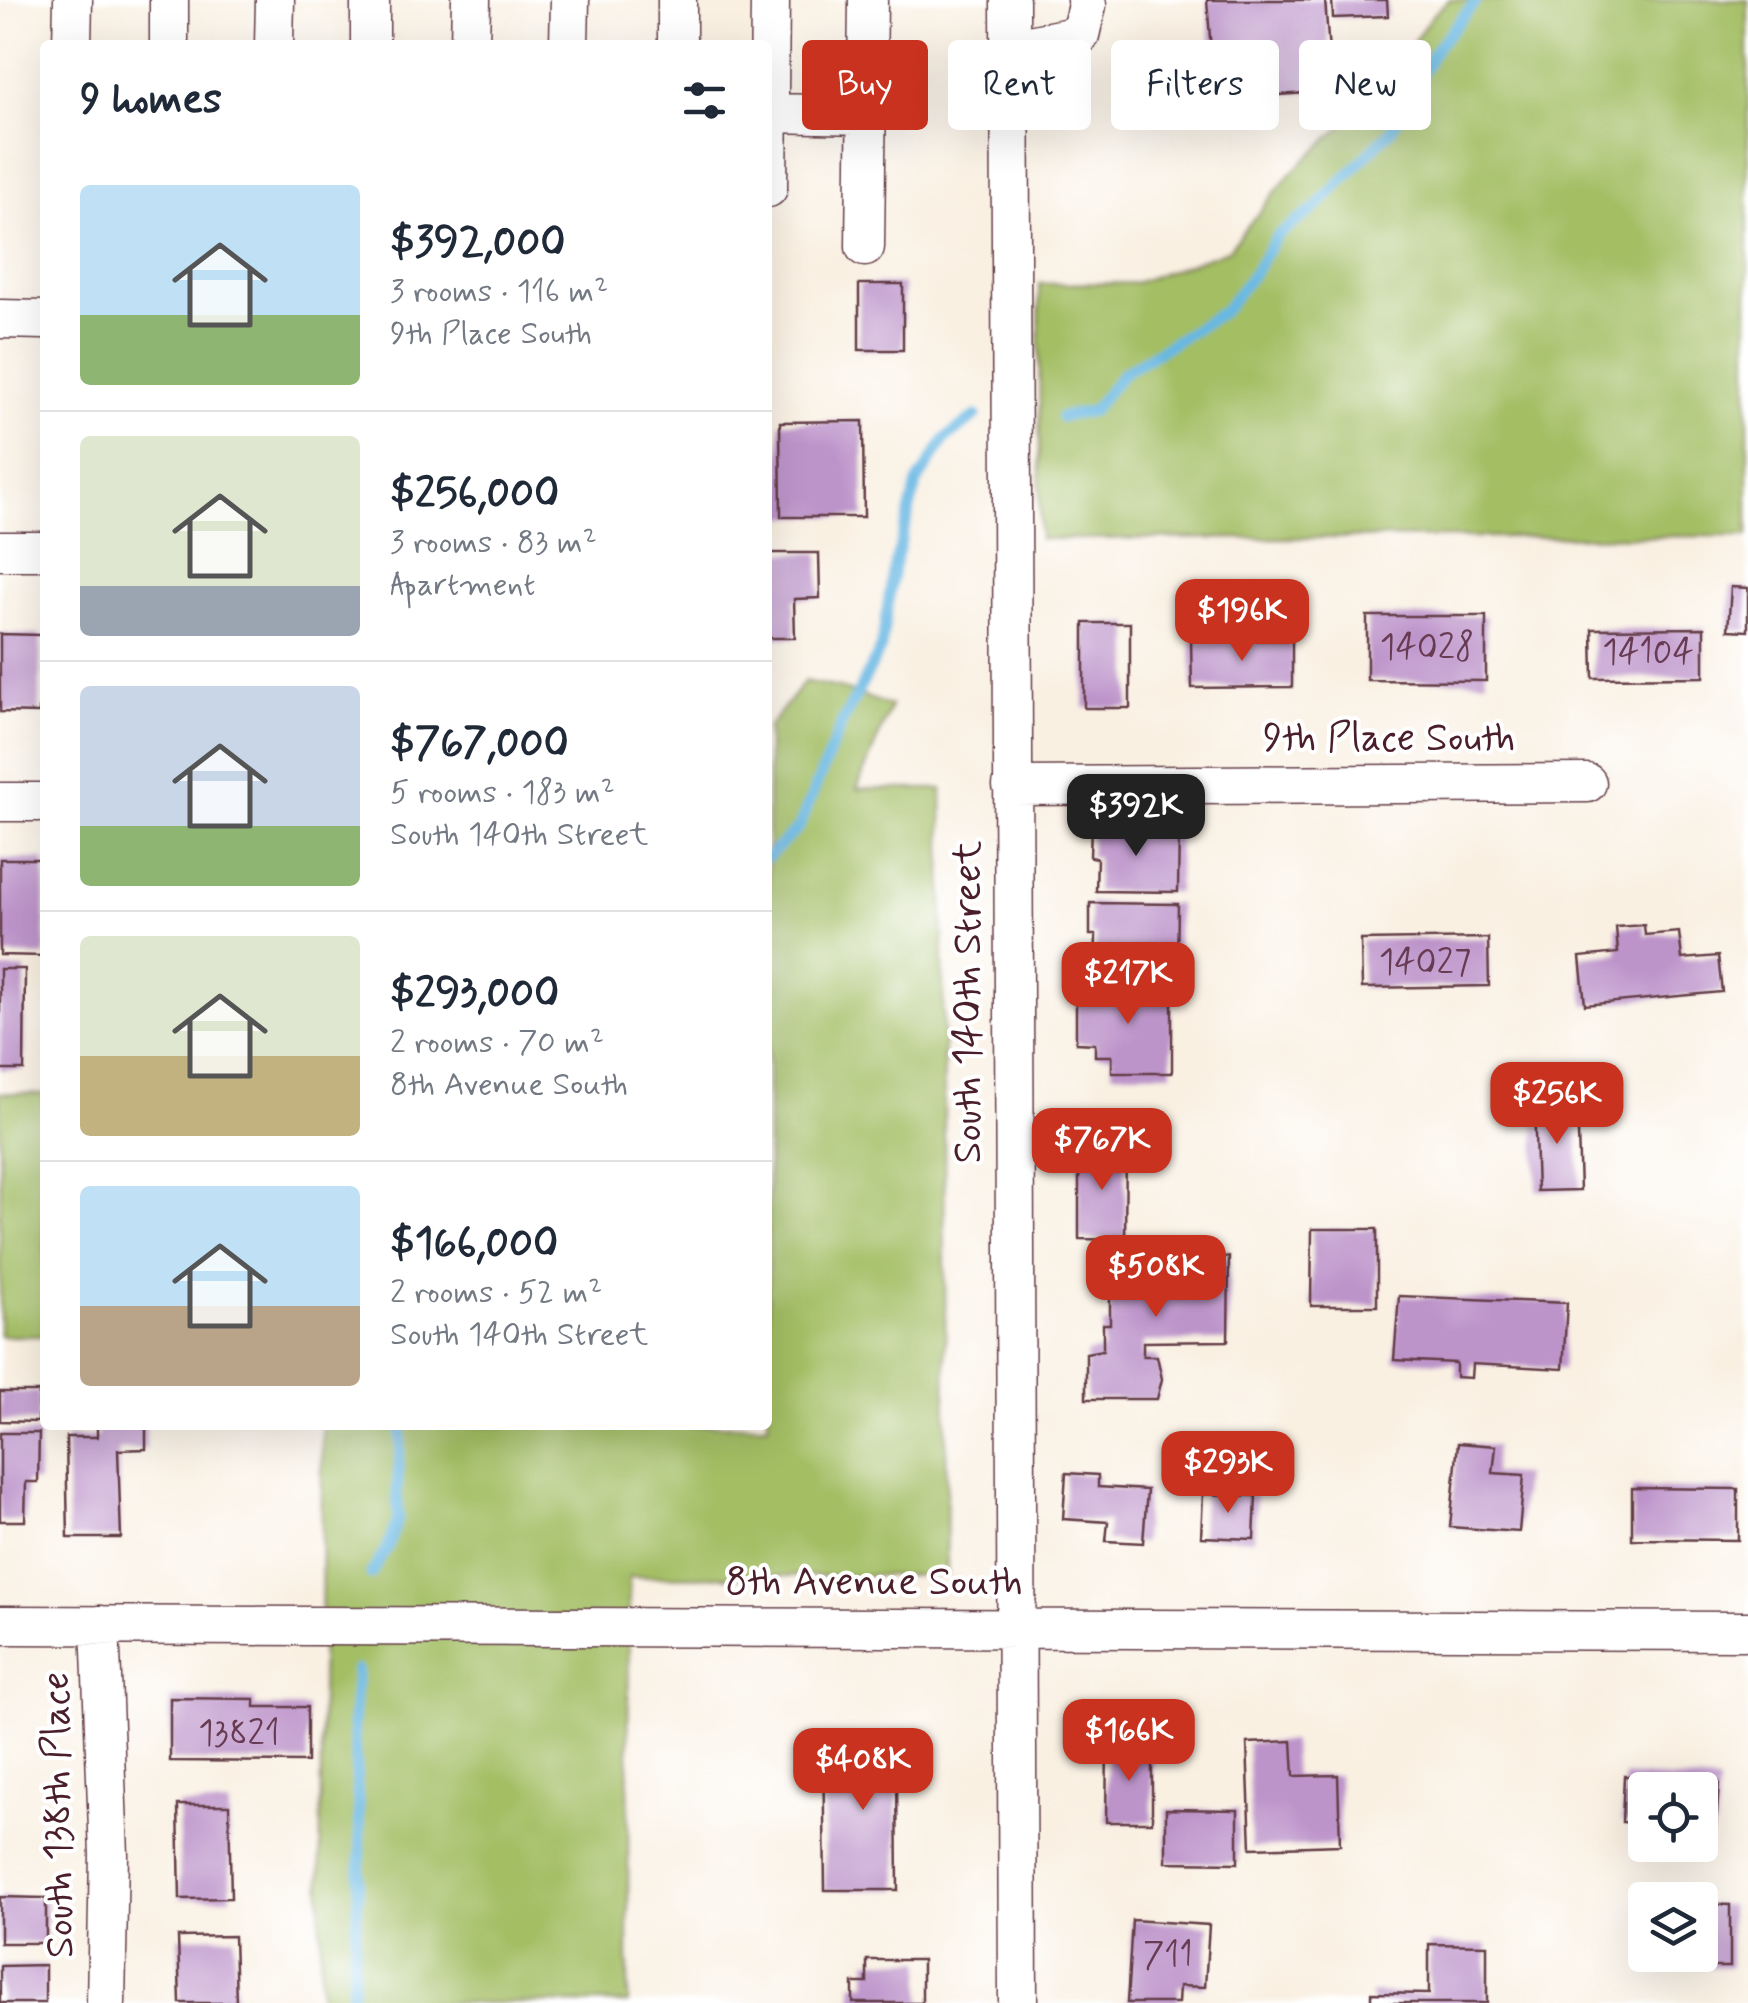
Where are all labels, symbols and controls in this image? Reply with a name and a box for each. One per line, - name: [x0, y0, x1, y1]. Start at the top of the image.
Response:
- chip: Buy: [802, 40, 928, 130]
- chip: Rent: [948, 40, 1091, 130]
- chip: Filters: [1111, 40, 1279, 130]
- chip: New: [1299, 40, 1431, 130]
- text: 9 homes: [80, 73, 222, 128]
- icon: filters: [677, 73, 732, 128]
- text: $392,000: [390, 216, 566, 271]
- icon: home: [160, 225, 280, 345]
- text: 3 rooms · 116 m²: [390, 271, 608, 313]
- text: 9th Place South: [390, 313, 592, 355]
- text: $256,000: [390, 467, 559, 522]
- icon: home: [160, 476, 280, 596]
- text: 3 rooms · 83 m²: [390, 522, 597, 564]
- text: Apartment: [390, 564, 535, 606]
- pin: $196K: [1172, 579, 1312, 664]
- text: $196K: [1197, 590, 1287, 632]
- house number: 14028: [1380, 625, 1474, 671]
- house number: 14104: [1602, 630, 1694, 676]
- street label: 9th Place South: [1263, 713, 1515, 765]
- text: $767,000: [390, 717, 569, 772]
- icon: home: [160, 726, 280, 846]
- text: 5 rooms · 183 m²: [390, 772, 615, 814]
- pin: $392K: [1066, 774, 1206, 859]
- text: $392K: [1089, 785, 1183, 827]
- text: South 140th Street: [390, 814, 648, 856]
- street label: South 140th Street: [943, 841, 995, 1163]
- house number: 14027: [1379, 940, 1471, 986]
- pin: $217K: [1058, 942, 1198, 1027]
- text: $217K: [1084, 953, 1172, 995]
- text: $293,000: [390, 967, 559, 1022]
- icon: home: [160, 976, 280, 1096]
- text: 2 rooms · 70 m²: [390, 1022, 604, 1064]
- pin: $256K: [1487, 1062, 1627, 1147]
- text: 8th Avenue South: [390, 1064, 628, 1106]
- text: $256K: [1512, 1073, 1602, 1115]
- pin: $767K: [1032, 1108, 1172, 1193]
- text: $767K: [1054, 1119, 1150, 1161]
- text: $166,000: [390, 1217, 558, 1272]
- icon: home: [160, 1226, 280, 1346]
- pin: $508K: [1086, 1235, 1226, 1320]
- text: $508K: [1108, 1246, 1204, 1288]
- text: 2 rooms · 52 m²: [390, 1272, 602, 1314]
- text: South 140th Street: [390, 1314, 648, 1356]
- pin: $293K: [1158, 1431, 1298, 1516]
- text: $293K: [1183, 1442, 1273, 1484]
- street label: 8th Avenue South: [725, 1557, 1023, 1609]
- street label: South 138th Place: [31, 1671, 87, 1959]
- pin: $166K: [1059, 1699, 1199, 1784]
- text: $166K: [1085, 1710, 1173, 1752]
- house number: 13821: [198, 1711, 280, 1757]
- pin: $408K: [793, 1728, 933, 1813]
- text: $408K: [815, 1739, 911, 1781]
- map controls: [1628, 1772, 1718, 1972]
- button: locate: [1628, 1772, 1718, 1862]
- button: layers: [1628, 1882, 1718, 1972]
- house number: 711: [1143, 1933, 1193, 1979]

